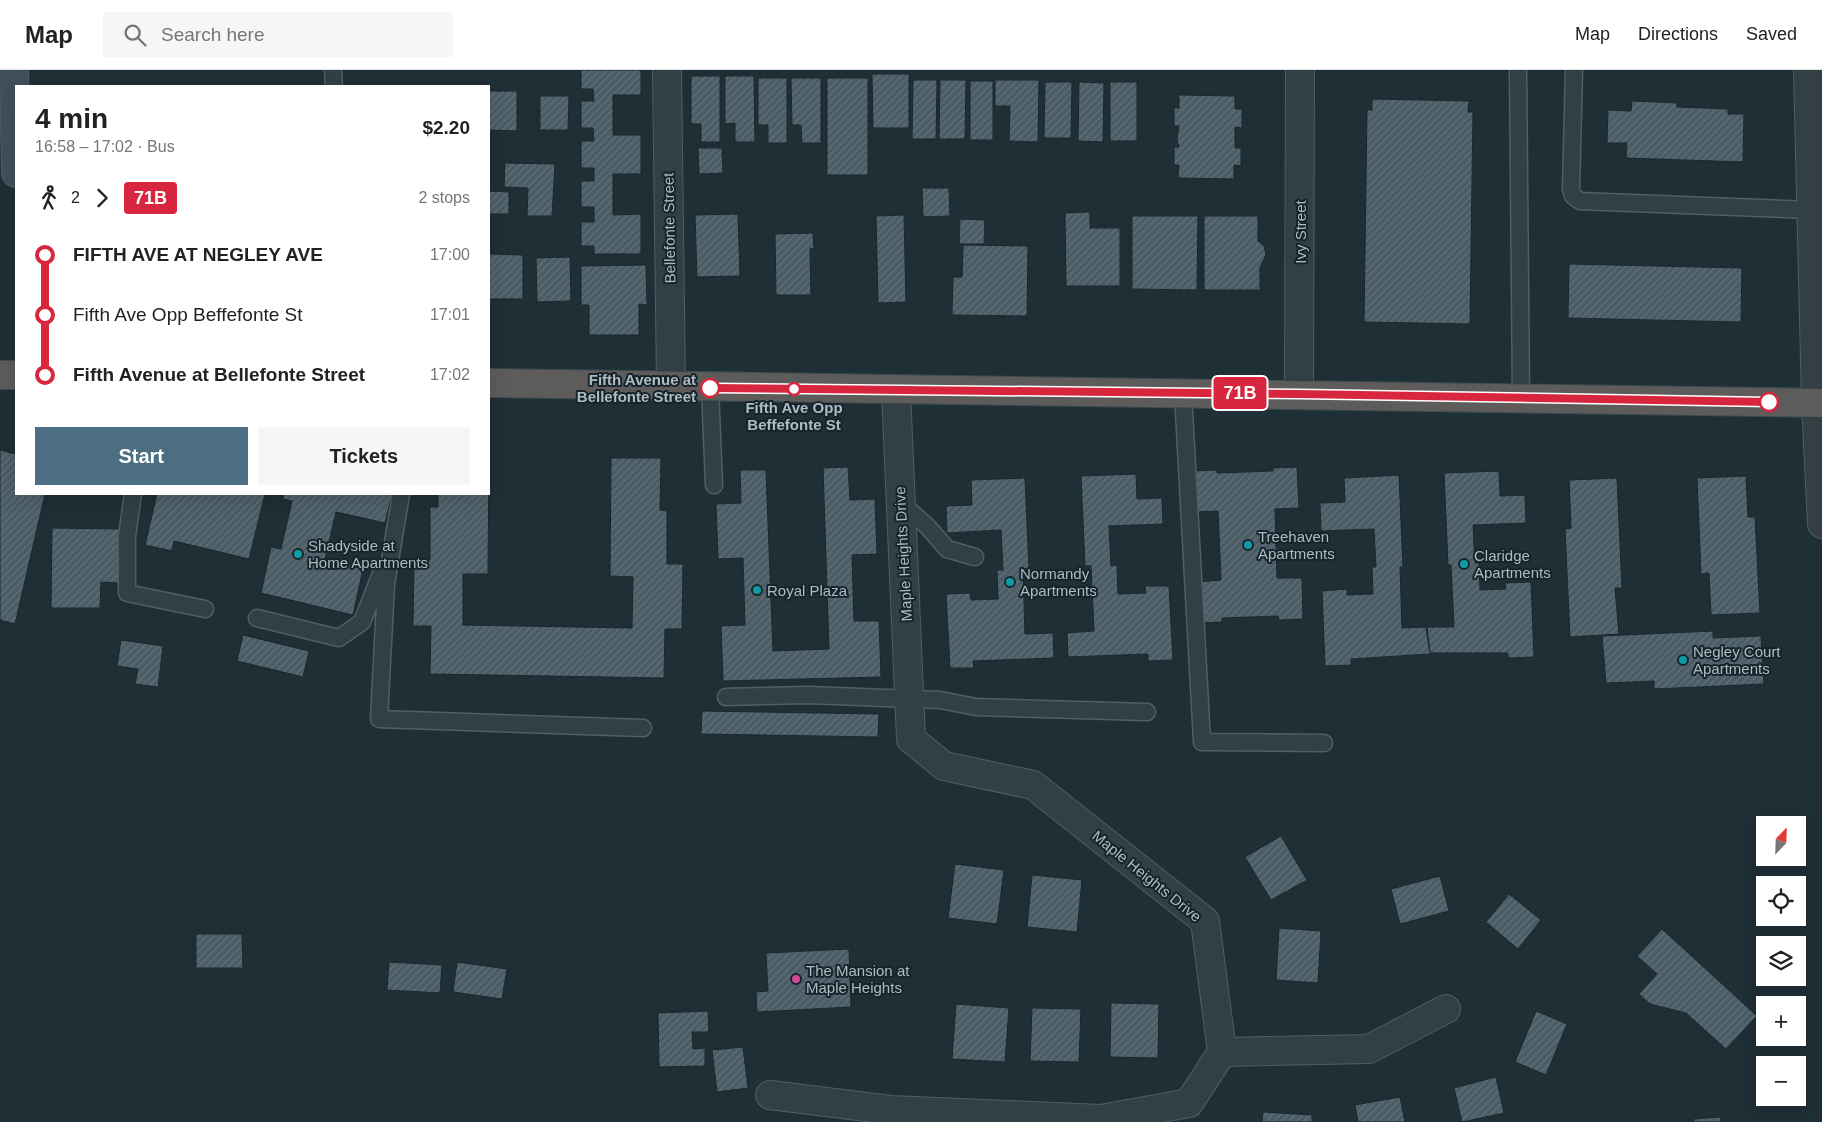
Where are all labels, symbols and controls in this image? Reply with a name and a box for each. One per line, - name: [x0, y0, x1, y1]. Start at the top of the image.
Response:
- search box: [103, 12, 453, 57]
- text: Map: [25, 21, 73, 48]
- icon: search: [121, 21, 149, 49]
- text: Search here: [161, 24, 265, 45]
- text: Map: [1575, 24, 1610, 44]
- text: Directions: [1638, 24, 1718, 44]
- text: Saved: [1746, 24, 1797, 44]
- text: 4 min: [35, 103, 108, 134]
- text: $2.20: [422, 117, 470, 138]
- text: 16:58 – 17:02 · Bus: [35, 138, 175, 155]
- street label: Bellefonte Street: [660, 172, 678, 284]
- icon: walk: [35, 184, 63, 212]
- icon: forward: [88, 184, 116, 212]
- text: 71B: [134, 188, 167, 208]
- text: 2: [71, 189, 80, 206]
- text: 2 stops: [418, 189, 470, 206]
- street label: Ivy Street: [1292, 199, 1309, 264]
- text: FIFTH AVE AT NEGLEY AVE: [73, 244, 323, 265]
- text: 17:00: [430, 246, 470, 263]
- text: Fifth Ave Opp Beffefonte St: [73, 304, 303, 325]
- text: 17:01: [430, 306, 470, 323]
- text: Fifth Avenue at Bellefonte Street: [73, 364, 365, 385]
- text: 17:02: [430, 366, 470, 383]
- place label: Fifth Avenue at Bellefonte Street: [577, 371, 696, 405]
- line badge: 71B: [1211, 377, 1269, 409]
- marker: Fifth Avenue at Bellefonte Street: [700, 378, 720, 398]
- marker: Fifth Ave Opp Beffefonte St: [787, 382, 801, 396]
- text: 71B: [1223, 383, 1257, 403]
- unlabelled marker: [1759, 392, 1779, 412]
- place label: Fifth Ave Opp Beffefonte St: [745, 399, 843, 433]
- button: Start: [35, 427, 248, 485]
- button: Tickets: [258, 427, 470, 485]
- street label: Maple Heights Drive: [891, 486, 915, 622]
- place label: Treehaven Apartments: [1258, 528, 1335, 562]
- place label: Shadyside at Home Apartments: [308, 537, 428, 571]
- marker: Treehaven Apartments: [1242, 539, 1254, 551]
- place label: Claridge Apartments: [1474, 547, 1551, 581]
- marker: Shadyside at Home Apartments: [292, 548, 304, 560]
- marker: Claridge Apartments: [1458, 558, 1470, 570]
- place label: Normandy Apartments: [1020, 565, 1097, 599]
- marker: Normandy Apartments: [1004, 576, 1016, 588]
- place label: Royal Plaza: [767, 582, 848, 599]
- marker: Royal Plaza: [751, 584, 763, 596]
- place label: Negley Court Apartments: [1693, 643, 1781, 677]
- marker: Negley Court Apartments: [1677, 654, 1689, 666]
- north arrow: [1756, 816, 1806, 866]
- map controls: [1756, 816, 1806, 1106]
- street label: Maple Heights Drive: [1089, 827, 1205, 925]
- button: locate: [1756, 876, 1806, 926]
- button: layers: [1756, 936, 1806, 986]
- place label: The Mansion at Maple Heights: [806, 962, 910, 996]
- marker: The Mansion at Maple Heights: [790, 973, 802, 985]
- button: +: [1756, 996, 1806, 1046]
- button: −: [1756, 1056, 1806, 1106]

